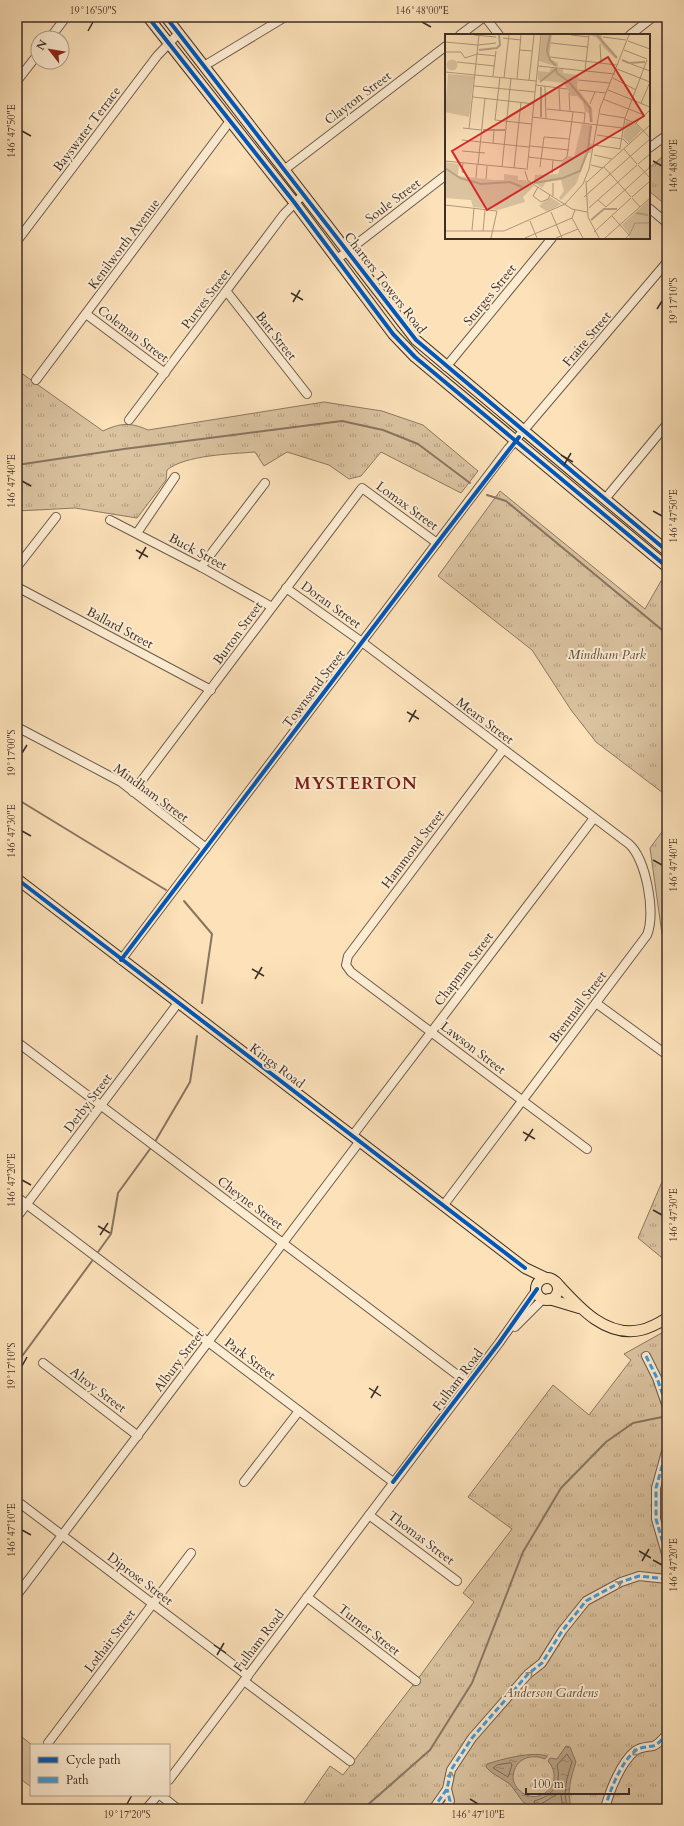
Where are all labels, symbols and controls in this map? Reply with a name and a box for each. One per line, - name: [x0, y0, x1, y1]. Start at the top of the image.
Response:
- text: 19°16'50"S: [69, 4, 117, 18]
- text: 146°48'00"E: [395, 4, 449, 18]
- north arrow: [30, 30, 70, 70]
- inset map: [445, 34, 650, 239]
- text: N: [33, 37, 51, 53]
- street label: Clayton Street: [321, 67, 395, 129]
- street label: Bayswater Terrace: [49, 83, 125, 175]
- text: 146°47'50"E: [5, 104, 19, 158]
- text: 146°48'00"E: [667, 139, 681, 193]
- street label: Soule Street: [362, 174, 424, 228]
- street label: Kenilworth Avenue: [84, 195, 164, 293]
- street label: Charters Towers Road: [340, 229, 430, 337]
- street label: Sturges Street: [459, 260, 521, 330]
- street label: Purves Street: [177, 265, 235, 333]
- text: 19°17'10"S: [667, 277, 681, 325]
- street label: Coleman Street: [94, 301, 172, 367]
- street label: Batt Street: [251, 308, 301, 364]
- street label: Fraire Street: [559, 308, 615, 370]
- text: 146°47'40"E: [5, 454, 19, 508]
- street label: Lomax Street: [372, 477, 442, 535]
- text: 146°47'50"E: [667, 489, 681, 543]
- street label: Buck Street: [166, 529, 230, 575]
- street label: Doran Street: [297, 577, 365, 633]
- street label: Burton Street: [209, 598, 267, 668]
- street label: Ballard Street: [83, 603, 157, 653]
- street label: Townsend Street: [279, 646, 349, 732]
- park label: Mindham Park: [568, 646, 646, 664]
- street label: Mears Street: [453, 693, 517, 749]
- text: 19°17'00"S: [5, 729, 19, 777]
- street label: Mindham Street: [110, 760, 192, 826]
- district label: MYSTERTON: [294, 772, 418, 795]
- text: 146°47'30"E: [5, 804, 19, 858]
- street label: Hammond Street: [377, 806, 449, 892]
- text: 146°47'40"E: [667, 838, 681, 892]
- street label: Chapman Street: [430, 928, 498, 1010]
- street label: Brentnall Street: [545, 967, 611, 1047]
- street label: Lawson Street: [437, 1018, 509, 1078]
- street label: Kings Road: [246, 1039, 308, 1093]
- street label: Derby Street: [60, 1070, 116, 1136]
- text: 146°47'20"E: [5, 1153, 19, 1207]
- street label: Cheyne Street: [213, 1172, 287, 1234]
- text: 146°47'30"E: [667, 1188, 681, 1242]
- street label: Albury Street: [150, 1326, 208, 1396]
- street label: Park Street: [221, 1334, 279, 1384]
- text: 19°17'10"S: [5, 1342, 19, 1390]
- street label: Fulham Road: [429, 1345, 487, 1415]
- street label: Alroy Street: [66, 1363, 130, 1417]
- text: 146°47'10"E: [5, 1503, 19, 1557]
- street label: Thomas Street: [384, 1507, 458, 1569]
- text: 146°47'20"E: [667, 1538, 681, 1592]
- street label: Diprose Street: [103, 1548, 177, 1610]
- one-way arrow: [615, 1581, 623, 1589]
- street label: Turner Street: [334, 1600, 404, 1660]
- street label: Lothair Street: [80, 1606, 140, 1676]
- street label: Fulham Road: [230, 1606, 288, 1676]
- one-way arrow: [525, 1671, 533, 1678]
- park label: Anderson Gardens: [503, 1684, 599, 1702]
- legend: [30, 1744, 170, 1796]
- one-way arrow: [632, 1748, 640, 1755]
- text: Cycle path: [66, 1752, 121, 1768]
- scale bar: [526, 1770, 629, 1796]
- text: Path: [66, 1772, 89, 1788]
- one-way arrow: [446, 1772, 454, 1779]
- text: 100 m: [532, 1776, 565, 1792]
- text: 19°17'20"S: [103, 1808, 151, 1822]
- text: 146°47'10"E: [451, 1808, 505, 1822]

